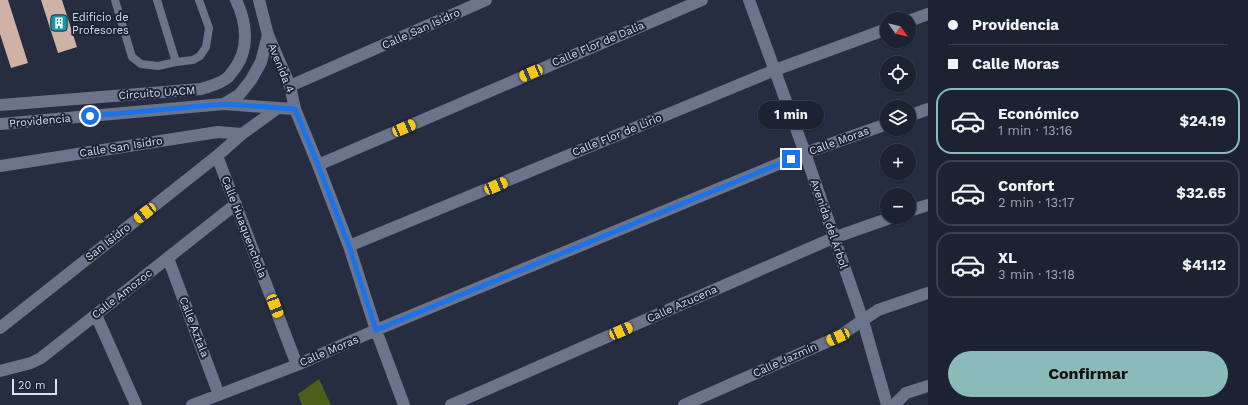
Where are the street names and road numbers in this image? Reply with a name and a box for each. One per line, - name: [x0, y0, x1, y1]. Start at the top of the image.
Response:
- street label: Calle San Isidro: [380, 6, 462, 52]
- street label: Calle Flor de Dalia: [550, 19, 646, 69]
- street label: Avenida 4: [265, 41, 297, 95]
- street label: Circuito UACM: [118, 84, 196, 102]
- street label: Calle Flor de Lirio: [570, 111, 664, 159]
- street label: Providencia: [9, 112, 71, 130]
- street label: Calle Moras: [807, 124, 871, 158]
- street label: Calle San Isidro: [78, 134, 164, 160]
- street label: Calle Huaquenchola: [219, 174, 269, 280]
- street label: Avenida del Árbol: [808, 177, 852, 271]
- street label: San Isidro: [83, 220, 133, 264]
- street label: Calle Amozoc: [89, 266, 155, 322]
- street label: Calle Azucena: [645, 283, 719, 325]
- street label: Calle Aztala: [177, 295, 211, 359]
- street label: Calle Moras: [298, 333, 361, 369]
- street label: Calle Jazmín: [751, 340, 819, 380]

